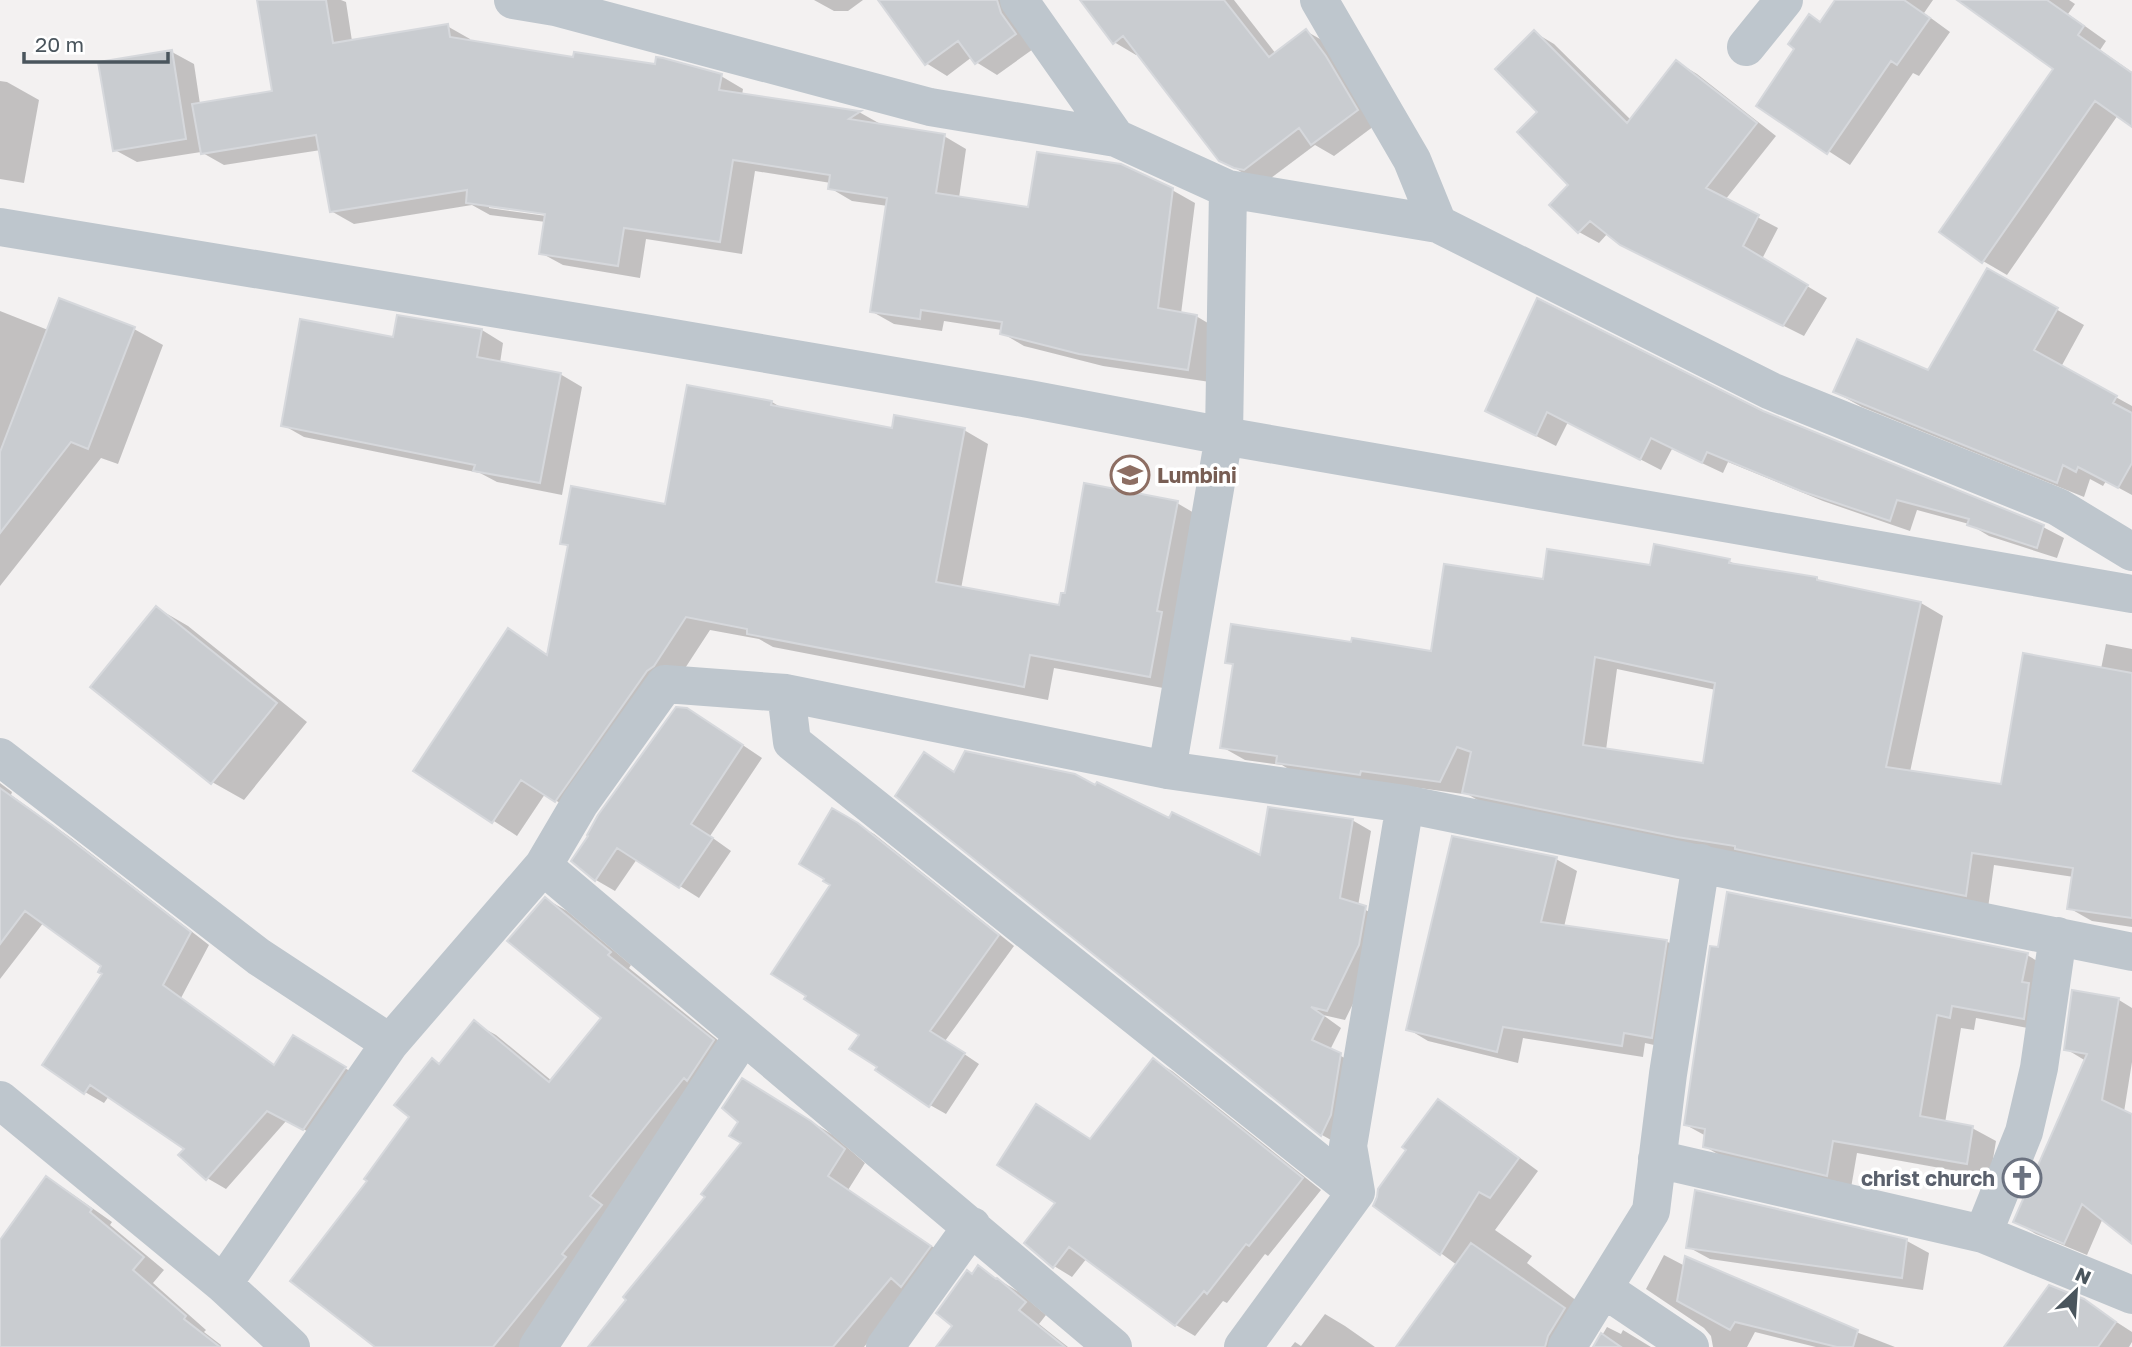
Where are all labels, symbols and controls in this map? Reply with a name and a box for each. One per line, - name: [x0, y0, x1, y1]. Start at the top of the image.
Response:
- scale bar: [24, 21, 168, 65]
- text: 20 m: [35, 31, 84, 57]
- school or university icon: Lumbini: [1109, 454, 1151, 496]
- place label: Lumbini: [1157, 462, 1237, 488]
- church icon: christ church: [2001, 1157, 2043, 1199]
- place label: christ church: [1861, 1165, 1995, 1191]
- north arrow: [2041, 1256, 2111, 1326]
- text: N: [2072, 1262, 2095, 1289]

